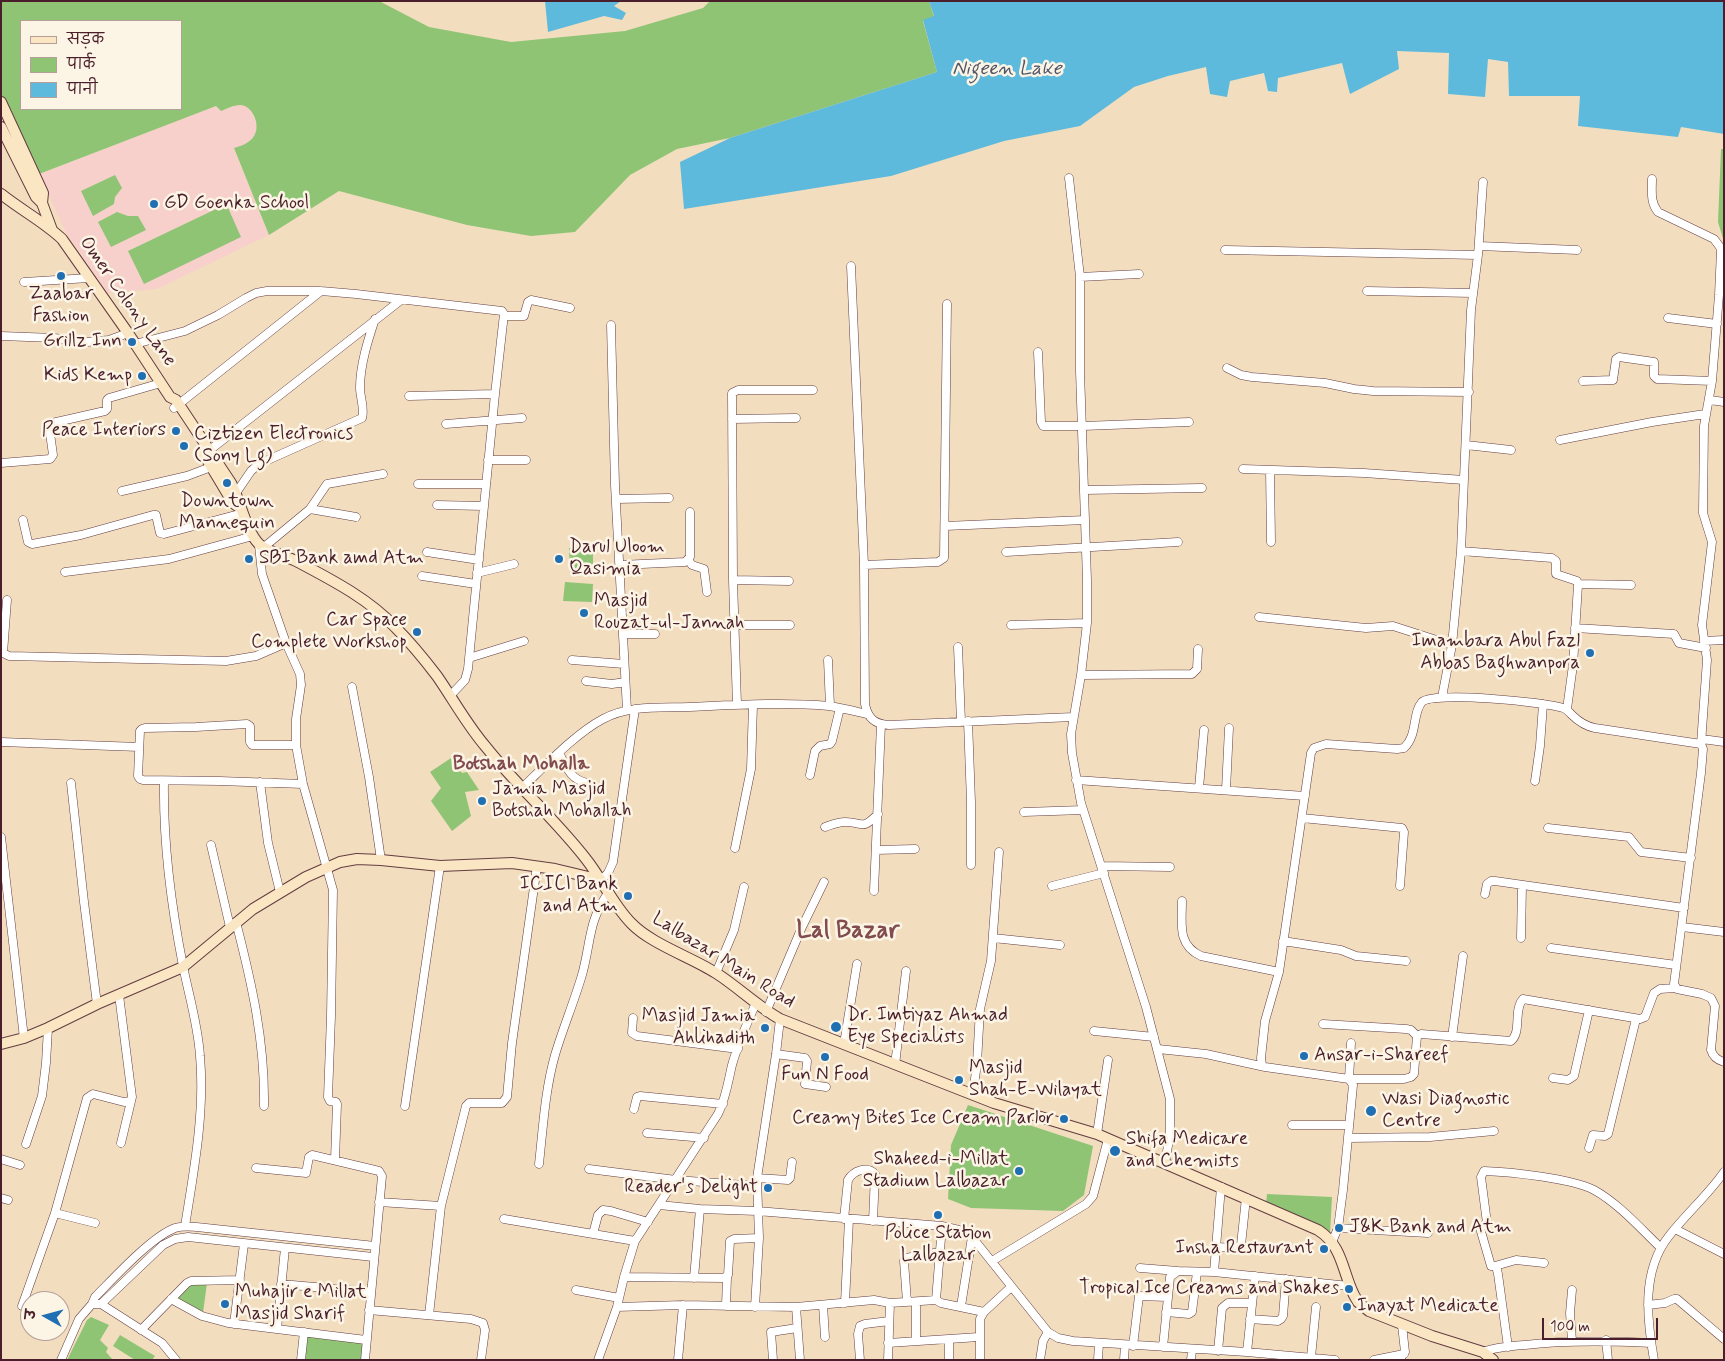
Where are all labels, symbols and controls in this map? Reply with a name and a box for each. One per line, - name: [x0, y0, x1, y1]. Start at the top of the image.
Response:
- legend: [20, 20, 182, 110]
- text: सड़क: [67, 30, 104, 50]
- text: पार्क: [67, 55, 95, 75]
- water label: Nigeen Lake: [952, 58, 1062, 82]
- text: पानी: [67, 80, 98, 100]
- place label: GD Goenka School: [164, 193, 309, 215]
- marker: GD Goenka School: [148, 198, 160, 210]
- street label: Omer Colony Lane: [74, 233, 180, 371]
- marker: Zaabar Fashion: [55, 270, 67, 282]
- place label: Zaabar Fashion: [29, 284, 93, 328]
- place label: Grillz Inn: [43, 331, 122, 353]
- marker: Grillz Inn: [126, 336, 138, 348]
- place label: Kids Kemp: [44, 365, 132, 387]
- marker: Kids Kemp: [136, 370, 148, 382]
- place label: Peace Interiors: [42, 420, 166, 442]
- place label: Ciztizen Electronics (Sony Lg): [194, 424, 353, 468]
- marker: Peace Interiors: [170, 425, 182, 437]
- marker: Ciztizen Electronics (Sony Lg): [178, 440, 190, 452]
- marker: Downtown Mannequin: [221, 477, 233, 489]
- place label: Downtown Mannequin: [179, 491, 275, 535]
- place label: Darul Uloom Qasimia: [569, 537, 665, 581]
- place label: SBI Bank amd Atm: [259, 548, 424, 570]
- marker: SBI Bank amd Atm: [243, 553, 255, 565]
- marker: Darul Uloom Qasimia: [553, 553, 565, 565]
- place label: Masjid Rouzat-ul-Jannah: [594, 591, 744, 635]
- marker: Masjid Rouzat-ul-Jannah: [578, 607, 590, 619]
- place label: Car Space Complete Workshop: [251, 610, 407, 654]
- marker: Car Space Complete Workshop: [411, 626, 423, 638]
- place label: Imambara Abul Fazl Abbas Baghwanpora: [1412, 631, 1580, 675]
- marker: Imambara Abul Fazl Abbas Baghwanpora: [1584, 647, 1596, 659]
- district label: Botshah Mohalla: [453, 753, 589, 777]
- place label: Jamia Masjid Botshah Mohallah: [492, 779, 632, 823]
- marker: Jamia Masjid Botshah Mohallah: [476, 795, 488, 807]
- place label: ICICI Bank and Atm: [520, 874, 618, 918]
- marker: ICICI Bank and Atm: [622, 890, 634, 902]
- street label: Lalbazar Main Road: [647, 908, 799, 1014]
- district label: Lal Bazar: [797, 918, 899, 946]
- place label: Dr. Imtiyaz Ahmad Eye Specialists: [847, 1005, 1008, 1049]
- place label: Masjid Jamia Ahlihadith: [642, 1006, 755, 1050]
- marker: Dr. Imtiyaz Ahmad Eye Specialists: [829, 1020, 843, 1034]
- marker: Masjid Jamia Ahlihadith: [759, 1022, 771, 1034]
- place label: Ansar-i-Shareef: [1314, 1045, 1449, 1067]
- marker: Ansar-i-Shareef: [1298, 1050, 1310, 1062]
- marker: Fun N Food: [819, 1051, 831, 1063]
- place label: Masjid Shah-E-Wilayat: [969, 1058, 1102, 1102]
- place label: Fun N Food: [781, 1065, 869, 1087]
- marker: Masjid Shah-E-Wilayat: [953, 1074, 965, 1086]
- place label: Wasi Diagnostic Centre: [1382, 1089, 1509, 1133]
- marker: Wasi Diagnostic Centre: [1364, 1104, 1378, 1118]
- place label: Creamy Bites Ice Cream Parlor: [792, 1108, 1054, 1130]
- marker: Creamy Bites Ice Cream Parlor: [1058, 1113, 1070, 1125]
- place label: Shifa Medicare and Chemists: [1126, 1129, 1248, 1173]
- marker: Shifa Medicare and Chemists: [1108, 1144, 1122, 1158]
- place label: Shaheed-i-Millat Stadium Lalbazar: [863, 1149, 1009, 1193]
- marker: Shaheed-i-Millat Stadium Lalbazar: [1013, 1165, 1025, 1177]
- place label: Reader's Delight: [624, 1177, 758, 1199]
- marker: Reader's Delight: [762, 1182, 774, 1194]
- marker: Police Station Lalbazar: [932, 1209, 944, 1221]
- place label: J&K Bank and Atm: [1349, 1217, 1512, 1239]
- marker: J&K Bank and Atm: [1333, 1222, 1345, 1234]
- place label: Police Station Lalbazar: [885, 1223, 991, 1267]
- place label: Insha Restaurant: [1175, 1238, 1314, 1260]
- marker: Insha Restaurant: [1318, 1243, 1330, 1255]
- place label: Tropical Ice Creams and Shakes: [1079, 1278, 1339, 1300]
- place label: Muhajir e Millat Masjid Sharif: [235, 1282, 367, 1326]
- marker: Tropical Ice Creams and Shakes: [1343, 1283, 1355, 1295]
- north arrow: [20, 1291, 70, 1341]
- place label: Inayat Medicate: [1357, 1296, 1499, 1318]
- marker: Muhajir e Millat Masjid Sharif: [219, 1298, 231, 1310]
- marker: Inayat Medicate: [1341, 1301, 1353, 1313]
- scale bar: [1545, 1308, 1661, 1340]
- text: उ: [22, 1309, 41, 1320]
- text: 100 m: [1550, 1317, 1590, 1337]

